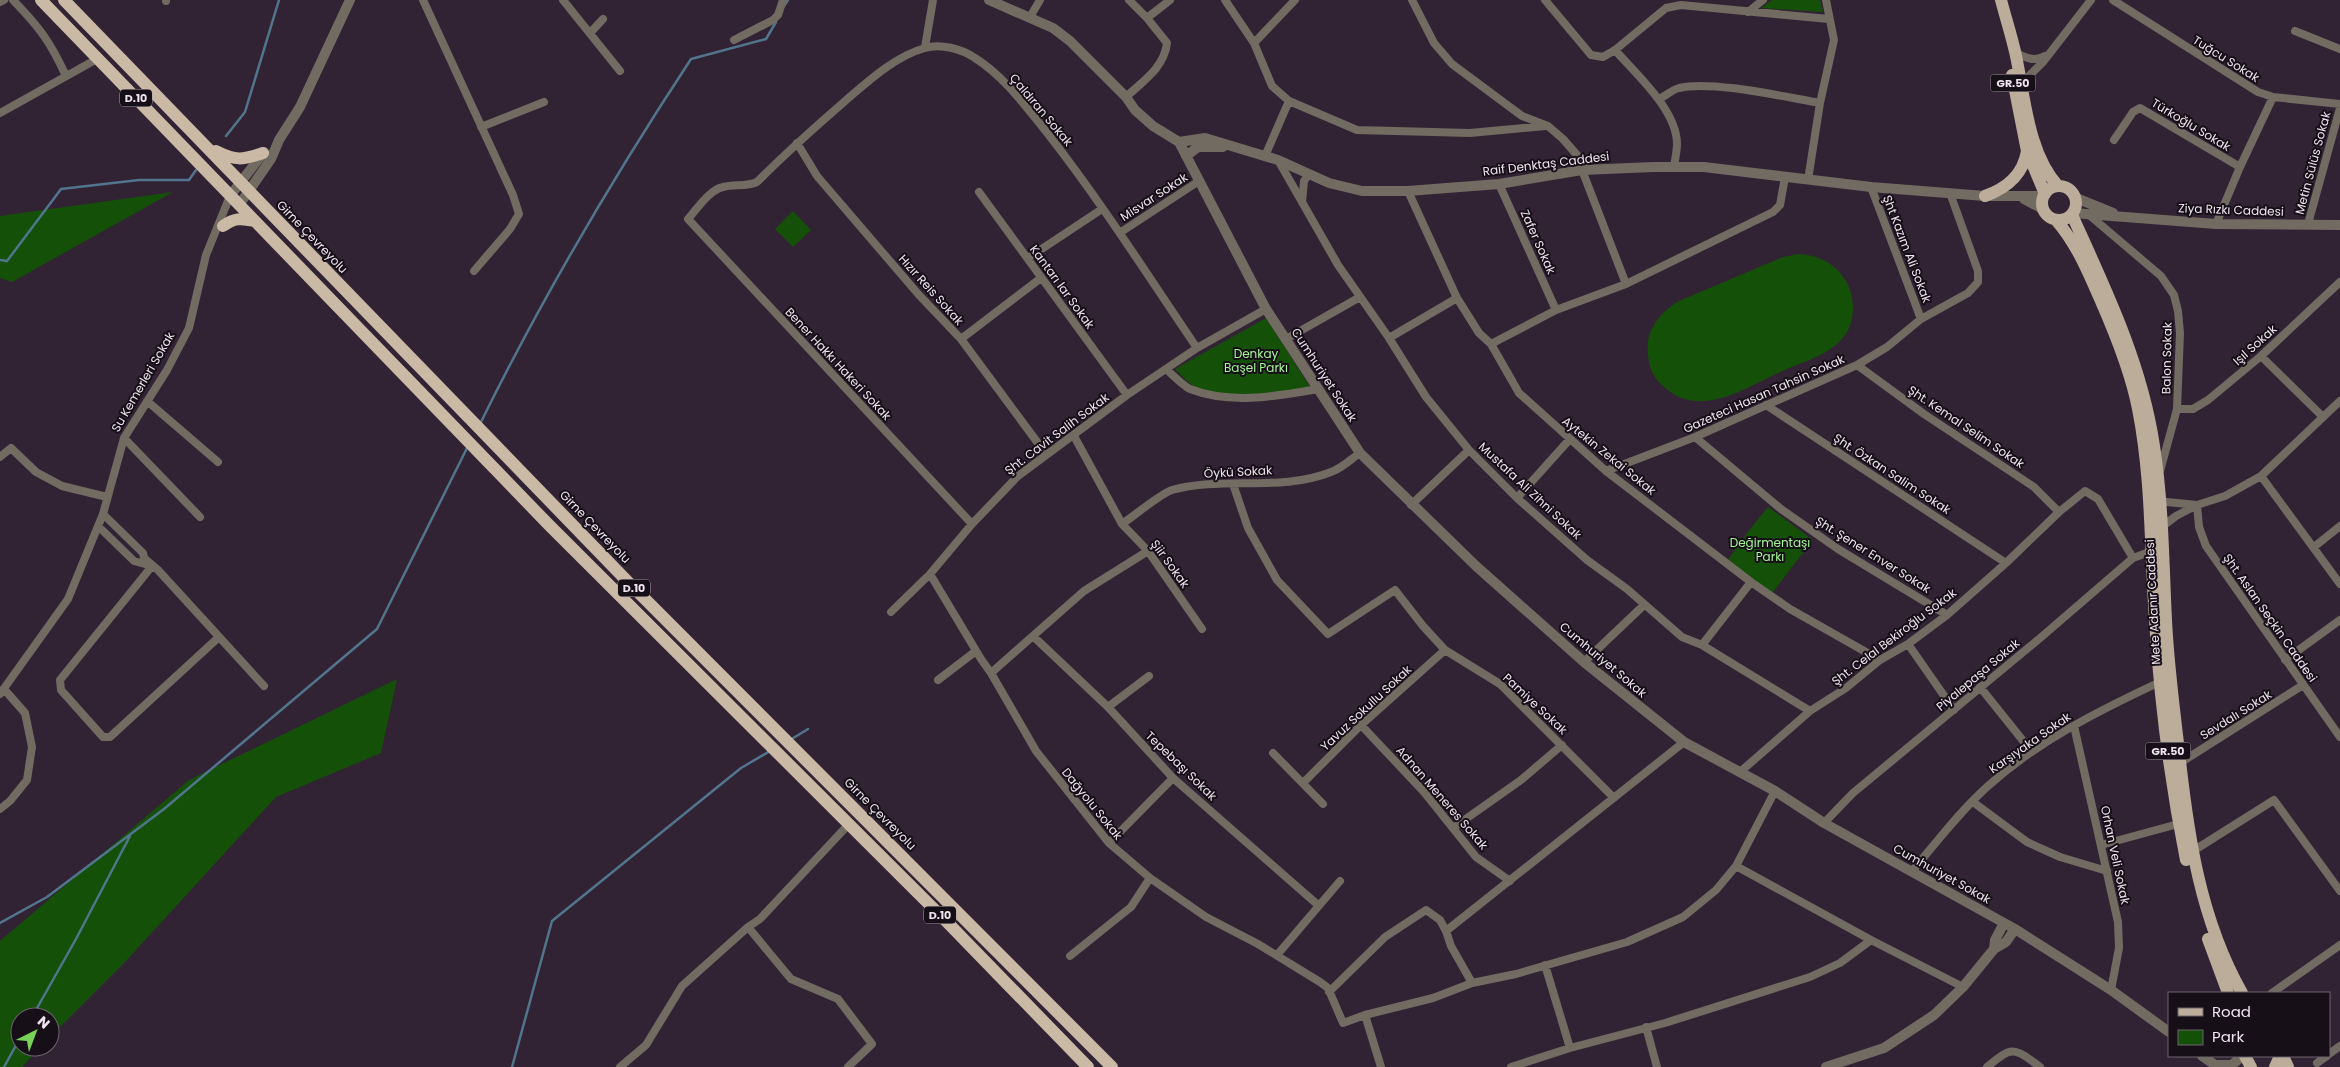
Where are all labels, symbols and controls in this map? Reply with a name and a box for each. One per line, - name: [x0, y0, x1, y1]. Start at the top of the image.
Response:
- street label: Tuğcu Sokak: [2190, 31, 2264, 86]
- street label: Çaldıran Sokak: [1006, 70, 1077, 150]
- road number: GR.50: [1990, 75, 2036, 92]
- road number: D.10: [120, 90, 152, 106]
- street label: Türkoğlu Sokak: [2148, 94, 2235, 155]
- street label: Metin Sülüs Sokak: [2291, 109, 2335, 216]
- street label: Raif Denktaş Caddesi: [1482, 147, 1610, 180]
- street label: Misvar Sokak: [1117, 168, 1191, 225]
- street label: Şht Kazım Ali Sokak: [1879, 193, 1936, 306]
- street label: Girne Çevreyolu: [273, 196, 352, 277]
- street label: Ziya Rızkı Caddesi: [2178, 199, 2284, 220]
- street label: Zafer Sokak: [1517, 207, 1561, 277]
- street label: Kantarı lar Sokak: [1026, 241, 1099, 333]
- street label: Hızır Reis Sokak: [895, 251, 968, 329]
- street label: Bener Hakkı Hakeri Sokak: [782, 304, 896, 424]
- street label: Işıl Sokak: [2229, 320, 2281, 369]
- street label: Balon Sokak: [2157, 321, 2176, 394]
- street label: Cumhuriyet Sokak: [1288, 324, 1362, 426]
- street label: Su Kemerleri Sokak: [107, 328, 179, 435]
- park label: Denkay Başel Parkı: [1224, 345, 1288, 376]
- street label: Gazeteci Hasan Tahsin Sokak: [1680, 350, 1848, 437]
- street label: Şht. Kemal Selim Sokak: [1905, 381, 2029, 472]
- street label: Şht. Cavit Salih Sokak: [1001, 388, 1113, 478]
- street label: Aytekin Zekai Sokak: [1559, 412, 1660, 499]
- street label: Şht. Özkan Salim Sokak: [1830, 429, 1955, 518]
- street label: Mustafa Ali Zihni Sokak: [1475, 438, 1586, 544]
- street label: Öykü Sokak: [1203, 461, 1273, 482]
- street label: Girne Çevreyolu: [556, 486, 635, 567]
- street label: Şht. Şener Enver Sokak: [1812, 512, 1935, 597]
- park label: Değirmentaşı Parkı: [1730, 534, 1810, 565]
- street label: Şiir Sokak: [1147, 536, 1194, 592]
- street label: Mete Adanır Caddesi: [2141, 539, 2164, 665]
- street label: Şht. Aslan Seçkin Caddesi: [2220, 550, 2321, 685]
- road number: D.10: [618, 580, 650, 596]
- street label: Şht. Celal Bekiroğlu Sokak: [1828, 584, 1960, 689]
- street label: Cumhuriyet Sokak: [1556, 618, 1651, 702]
- street label: Piyalepaşa Sokak: [1932, 634, 2024, 715]
- street label: Yavuz Sokullu Sokak: [1316, 660, 1415, 754]
- street label: Pamiye Sokak: [1499, 669, 1572, 739]
- street label: Sevdalı Sokak: [2197, 685, 2276, 743]
- street label: Karşıyaka Sokak: [1985, 707, 2075, 777]
- street label: Tepebaşı Sokak: [1142, 727, 1221, 805]
- street label: Adnan Meneres Sokak: [1393, 742, 1493, 854]
- road number: GR.50: [2146, 742, 2190, 759]
- street label: Dağyolu Sokak: [1058, 764, 1127, 844]
- street label: Girne Çevreyolu: [841, 774, 920, 853]
- street label: Orhan Veli Sokak: [2097, 804, 2134, 907]
- street label: Cumhuriyet Sokak: [1890, 840, 1995, 908]
- road number: D.10: [924, 906, 956, 924]
- legend: [2168, 992, 2330, 1057]
- text: Road: [2212, 1001, 2251, 1022]
- north arrow: [10, 1007, 60, 1057]
- text: N: [33, 1011, 54, 1033]
- text: Park: [2212, 1026, 2244, 1047]

